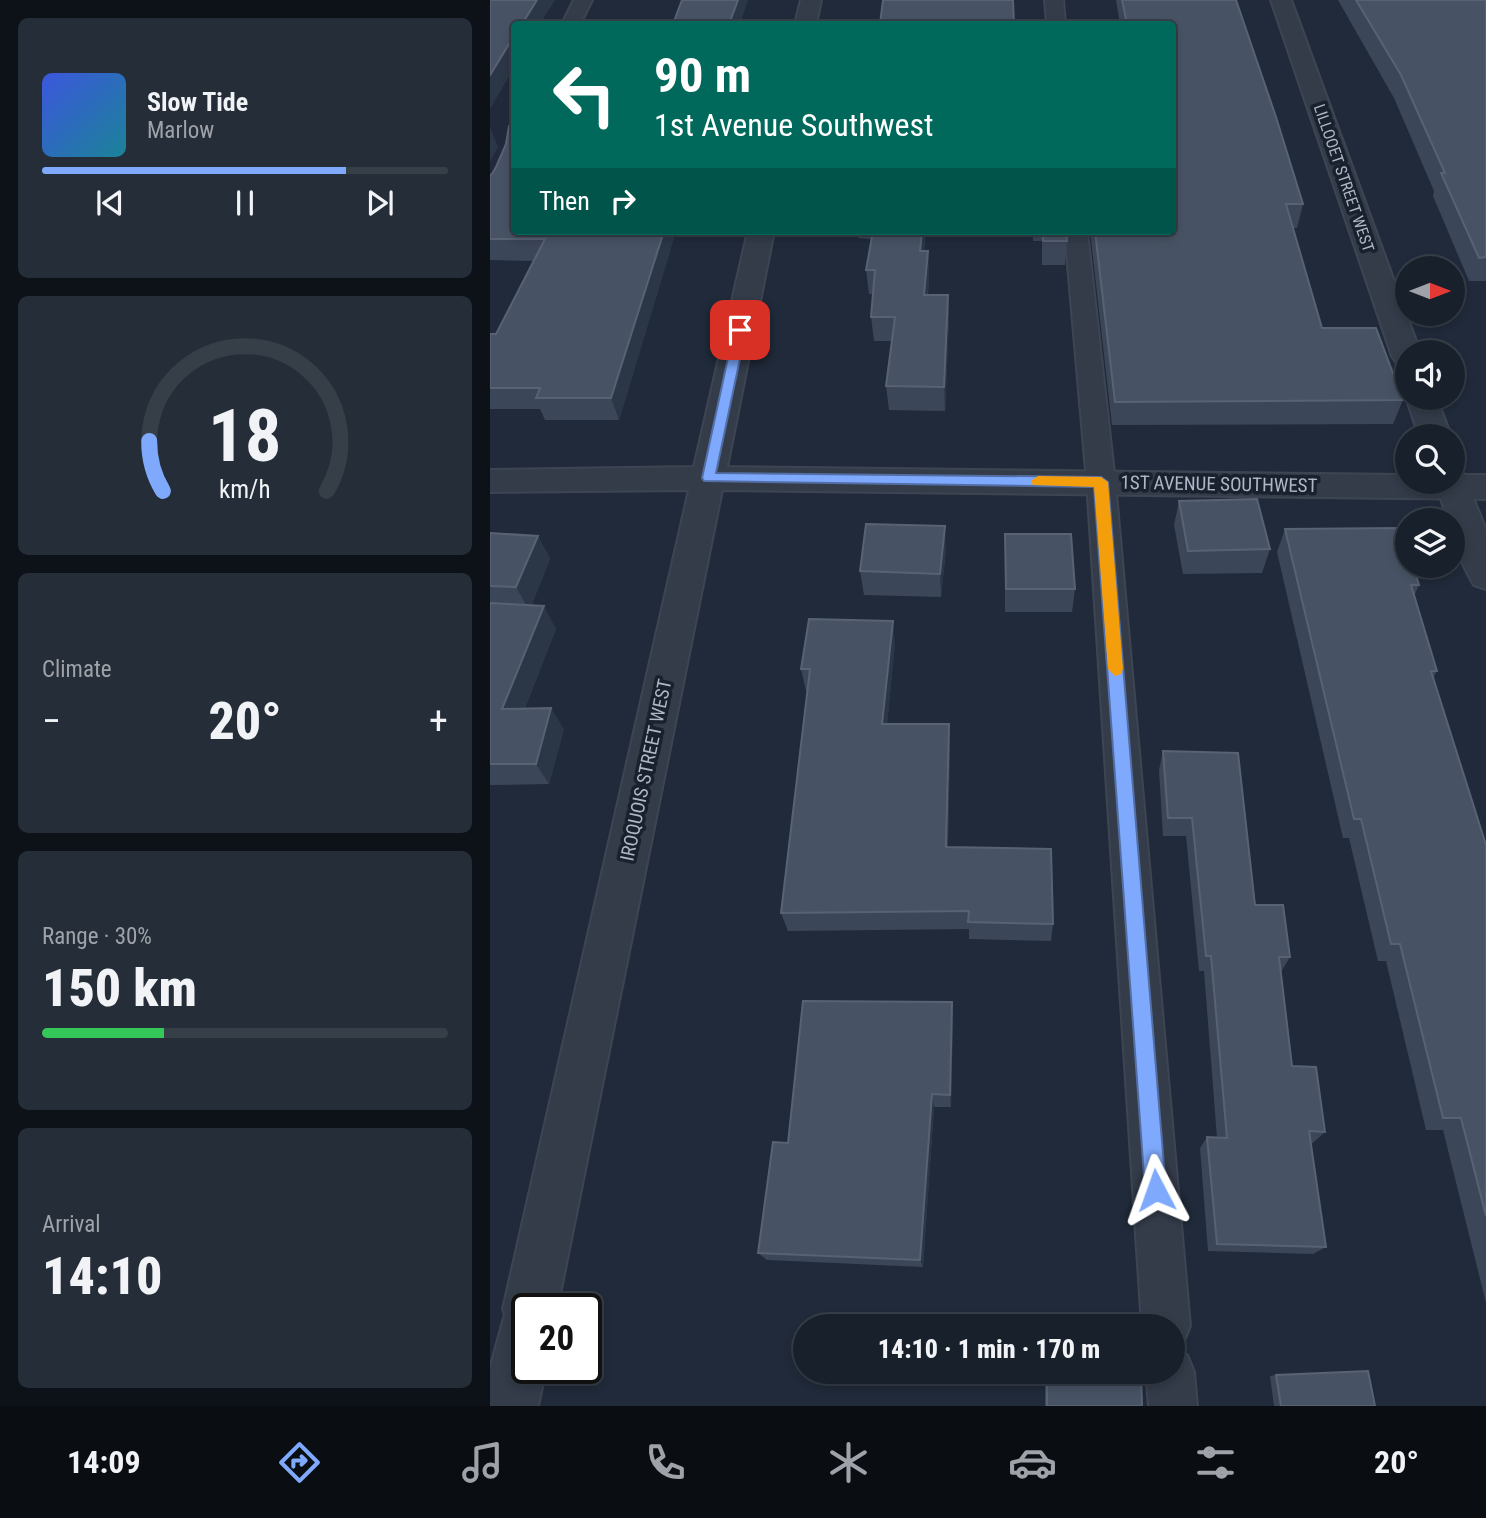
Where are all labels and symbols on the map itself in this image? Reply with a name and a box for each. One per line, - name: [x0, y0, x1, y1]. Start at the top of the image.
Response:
- street label: LILLOOET STREET WEST: [1310, 102, 1378, 254]
- north arrow: [1395, 256, 1465, 326]
- pin: [710, 300, 770, 360]
- street label: 1ST AVENUE SOUTHWEST: [1120, 471, 1318, 497]
- street label: IROQUOIS STREET WEST: [616, 677, 677, 863]
- position arrow: [1119, 1153, 1193, 1227]
- speed limit sign: 20: [511, 1293, 602, 1384]

